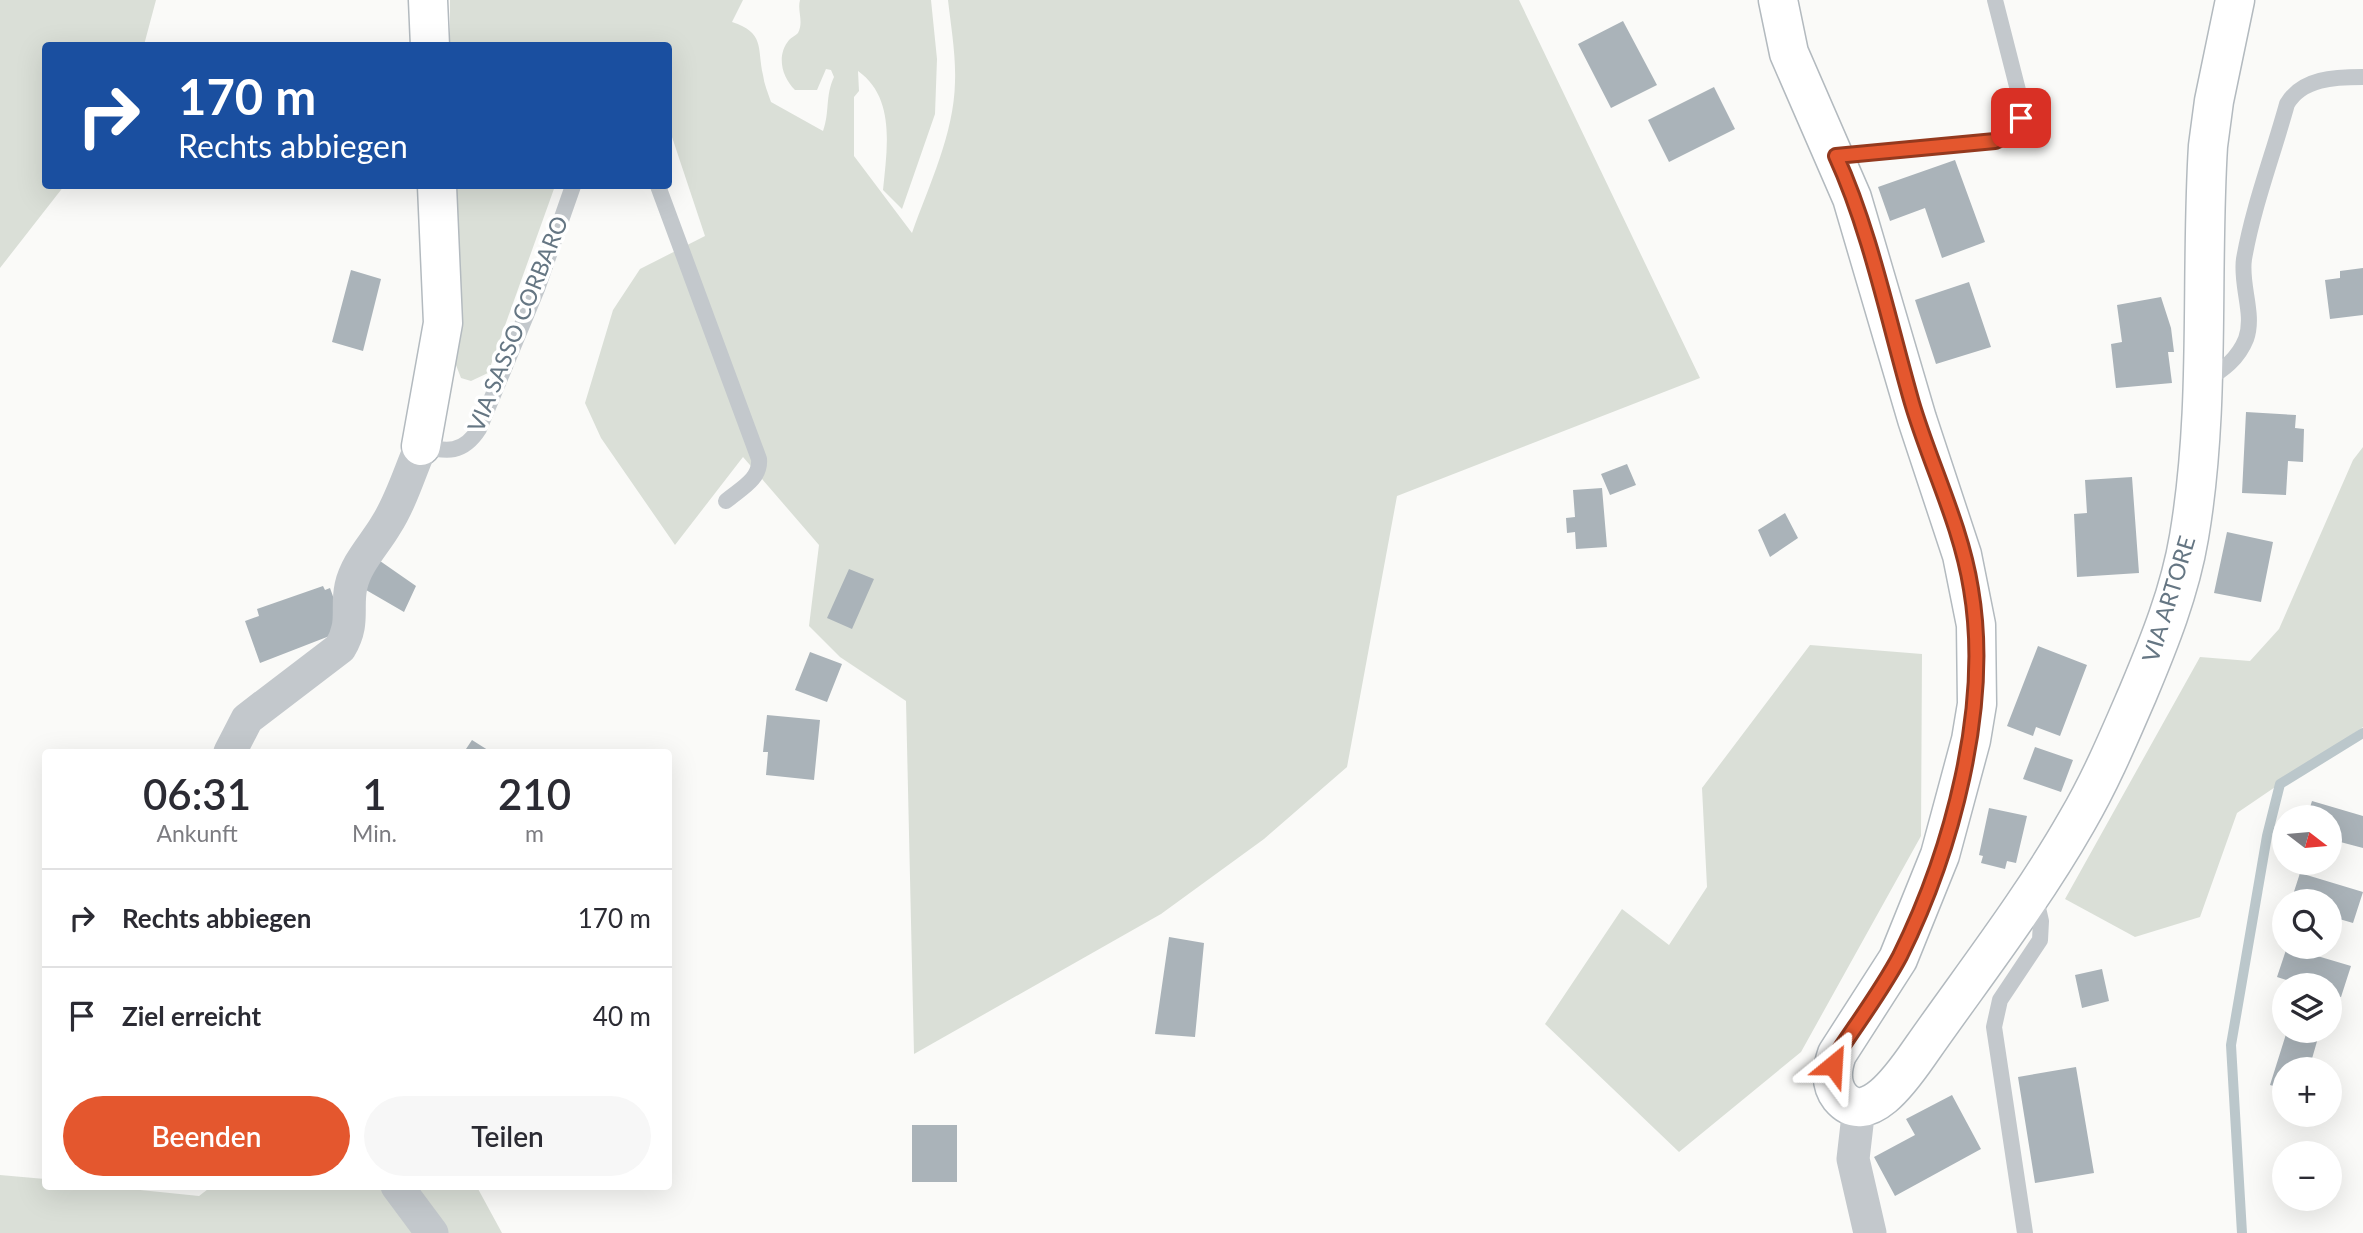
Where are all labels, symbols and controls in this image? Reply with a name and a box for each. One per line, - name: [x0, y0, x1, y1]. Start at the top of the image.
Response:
- text: 170 m: [178, 67, 316, 125]
- icon: right: [63, 70, 154, 161]
- pin: [1991, 88, 2051, 148]
- icon: arrive: [2002, 99, 2040, 137]
- text: Rechts abbiegen: [178, 126, 408, 165]
- street label: VIA SASSO CORBARO: [461, 212, 573, 436]
- street label: VIA ARTORE: [2136, 532, 2200, 665]
- text: 06:31: [143, 769, 251, 819]
- text: 1: [362, 769, 387, 819]
- text: 210: [498, 769, 571, 819]
- north arrow: [2272, 805, 2342, 875]
- map controls: [2272, 805, 2342, 1211]
- text: Ankunft: [156, 819, 238, 847]
- text: Min.: [352, 819, 397, 847]
- text: m: [525, 819, 544, 847]
- button: search: [2272, 889, 2342, 959]
- icon: right: [63, 899, 101, 937]
- text: Rechts abbiegen: [122, 902, 311, 934]
- text: 170 m: [578, 902, 651, 934]
- button: layers: [2272, 973, 2342, 1043]
- icon: arrive: [63, 997, 101, 1035]
- text: Ziel erreicht: [122, 1000, 261, 1032]
- text: 40 m: [593, 1000, 651, 1032]
- position arrow: [1796, 1028, 1870, 1102]
- button: +: [2272, 1057, 2342, 1127]
- button: Beenden: [63, 1096, 350, 1176]
- button: Teilen: [364, 1096, 651, 1176]
- button: −: [2272, 1141, 2342, 1211]

